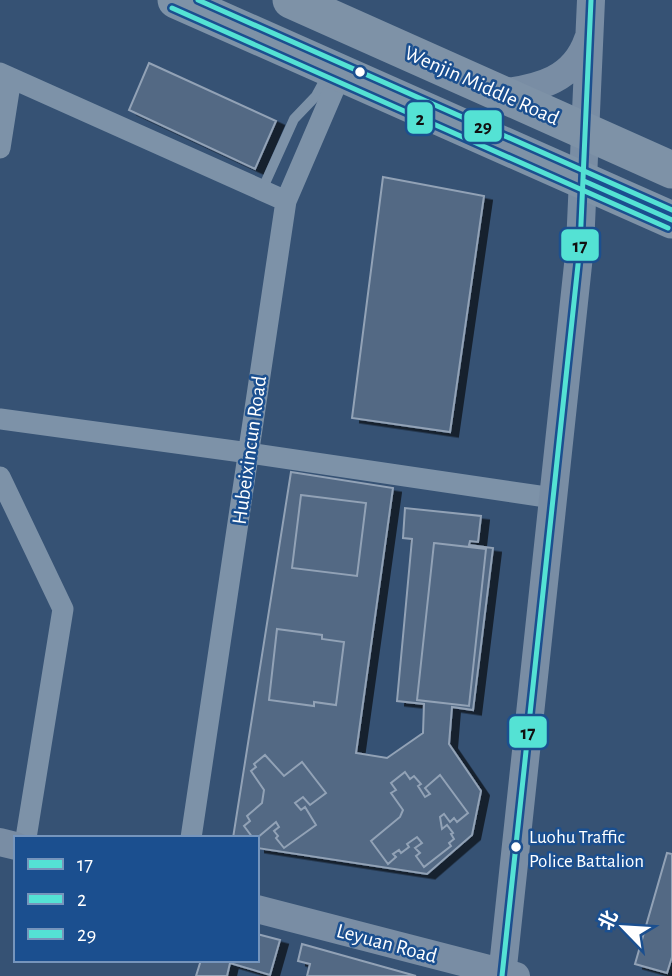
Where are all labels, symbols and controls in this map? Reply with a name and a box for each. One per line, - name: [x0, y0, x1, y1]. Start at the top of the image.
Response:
- street label: Wenjin Middle Road: [401, 42, 562, 129]
- unlabelled marker: [353, 65, 367, 79]
- line badge: 2: [406, 101, 434, 135]
- line badge: 29: [463, 109, 503, 143]
- text: 2: [416, 110, 425, 129]
- text: 29: [474, 118, 492, 137]
- line badge: 17: [560, 228, 600, 262]
- text: 17: [572, 237, 588, 256]
- street label: Hubeixincun Road: [229, 374, 270, 526]
- line badge: 17: [508, 715, 548, 749]
- text: 17: [520, 724, 536, 743]
- place label: Luohu Traffic Police Battalion: [529, 828, 644, 871]
- legend: [14, 836, 259, 962]
- marker: Luohu Traffic Police Battalion: [509, 840, 523, 854]
- text: 17: [77, 854, 93, 875]
- text: 2: [77, 889, 87, 910]
- north arrow: [588, 892, 658, 962]
- text: 北: [595, 907, 622, 933]
- street label: Leyuan Road: [334, 920, 440, 967]
- text: 29: [77, 924, 96, 945]

